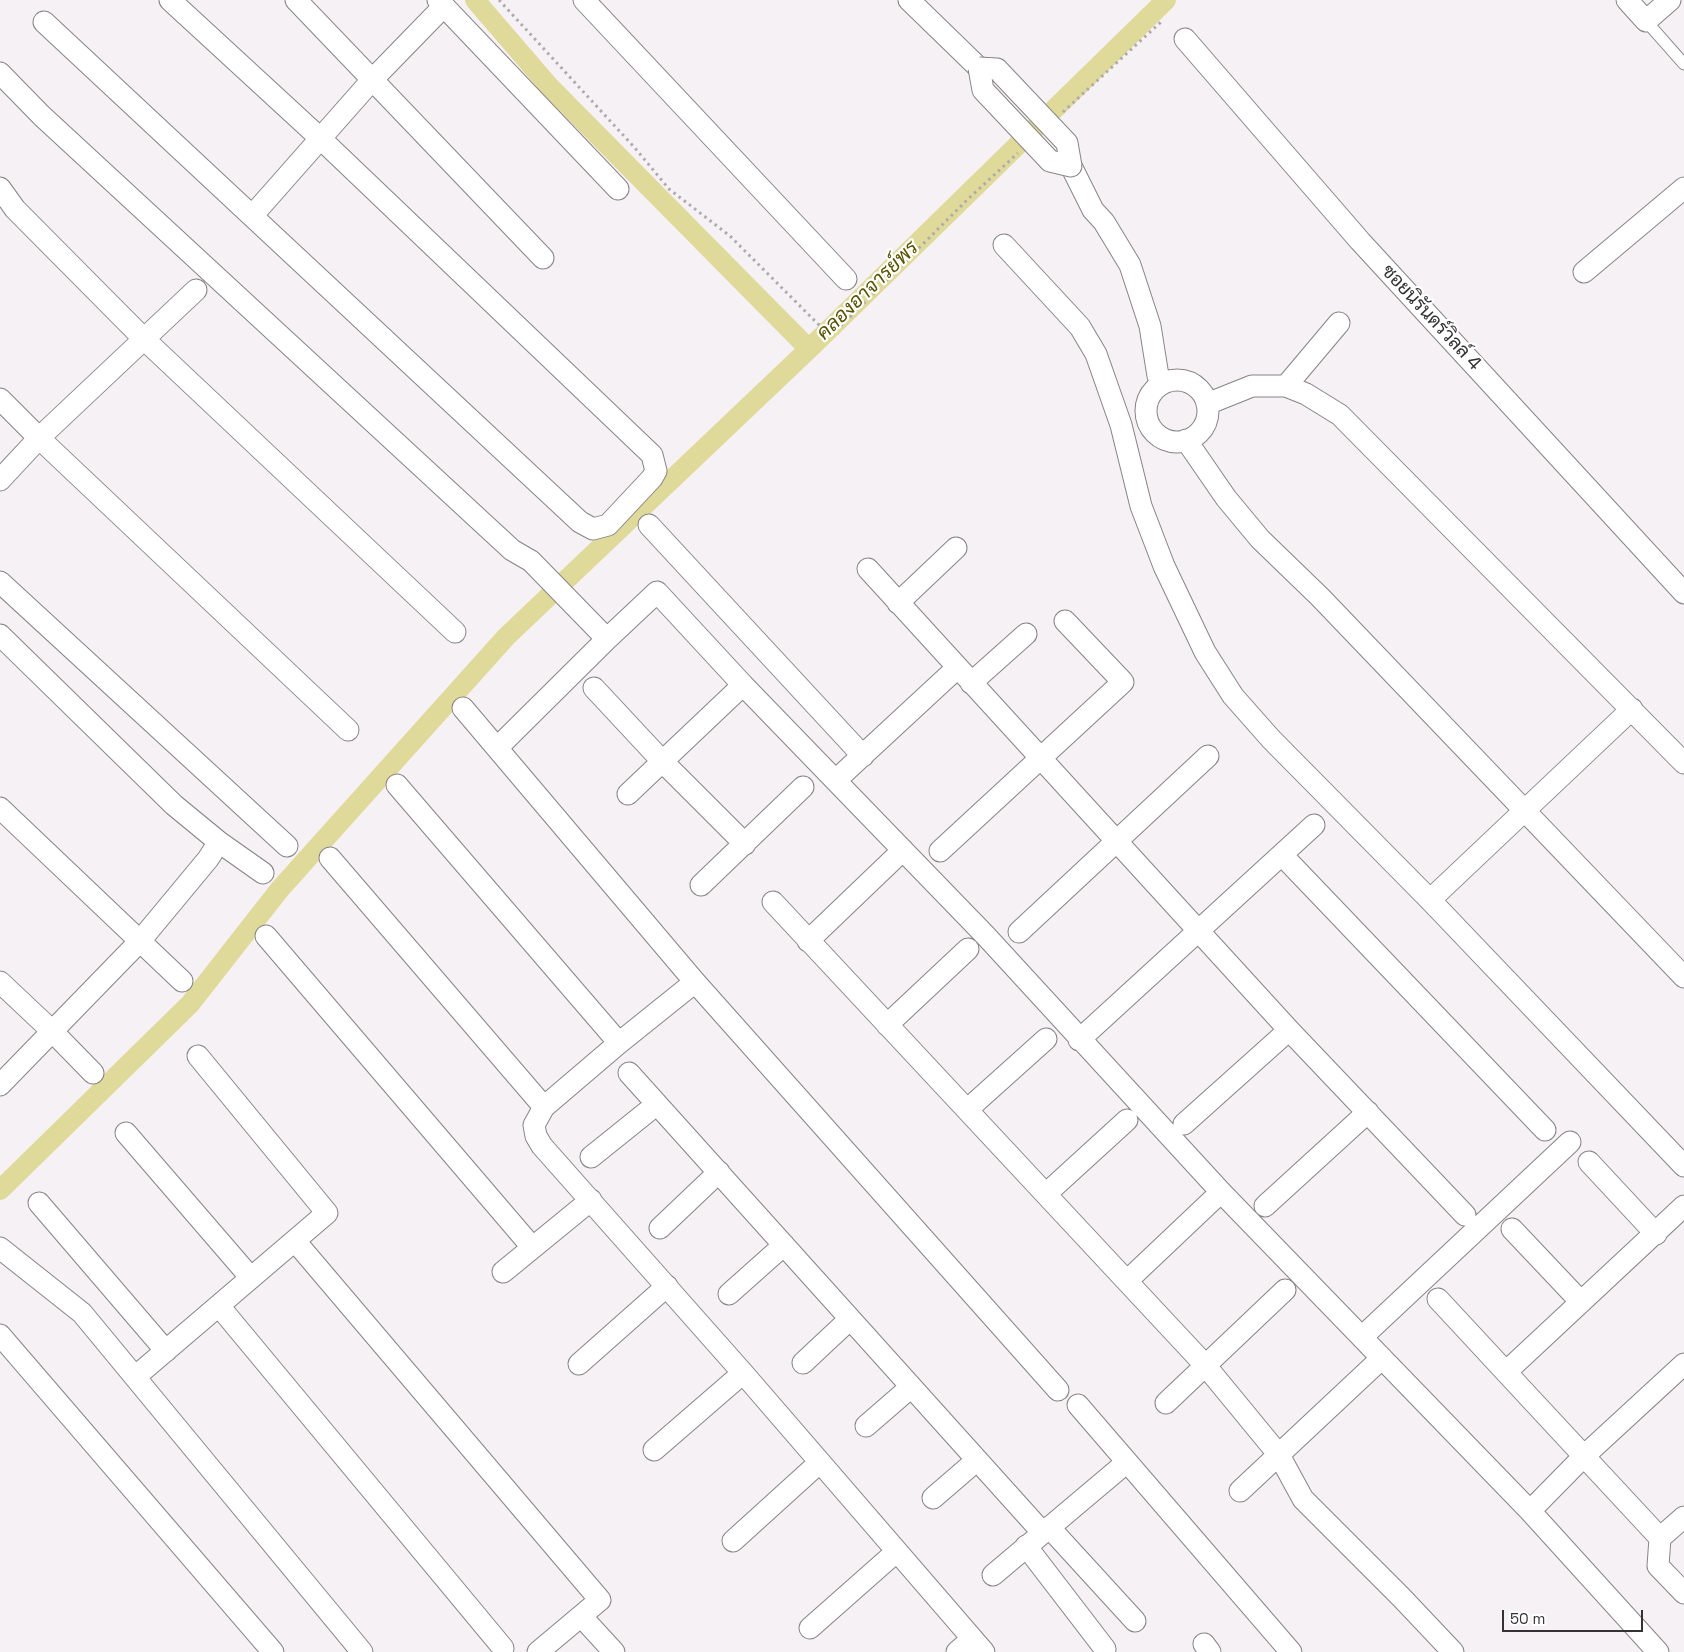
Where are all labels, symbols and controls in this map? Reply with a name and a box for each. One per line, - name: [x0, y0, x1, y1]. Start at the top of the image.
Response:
- water label: คลองอาจารย์พร: [812, 237, 924, 345]
- street label: ซอยนิรันดร์วิลล์ 4: [1376, 260, 1486, 376]
- scale bar: [1504, 1600, 1645, 1632]
- text: 50 m: [1510, 1609, 1545, 1628]

